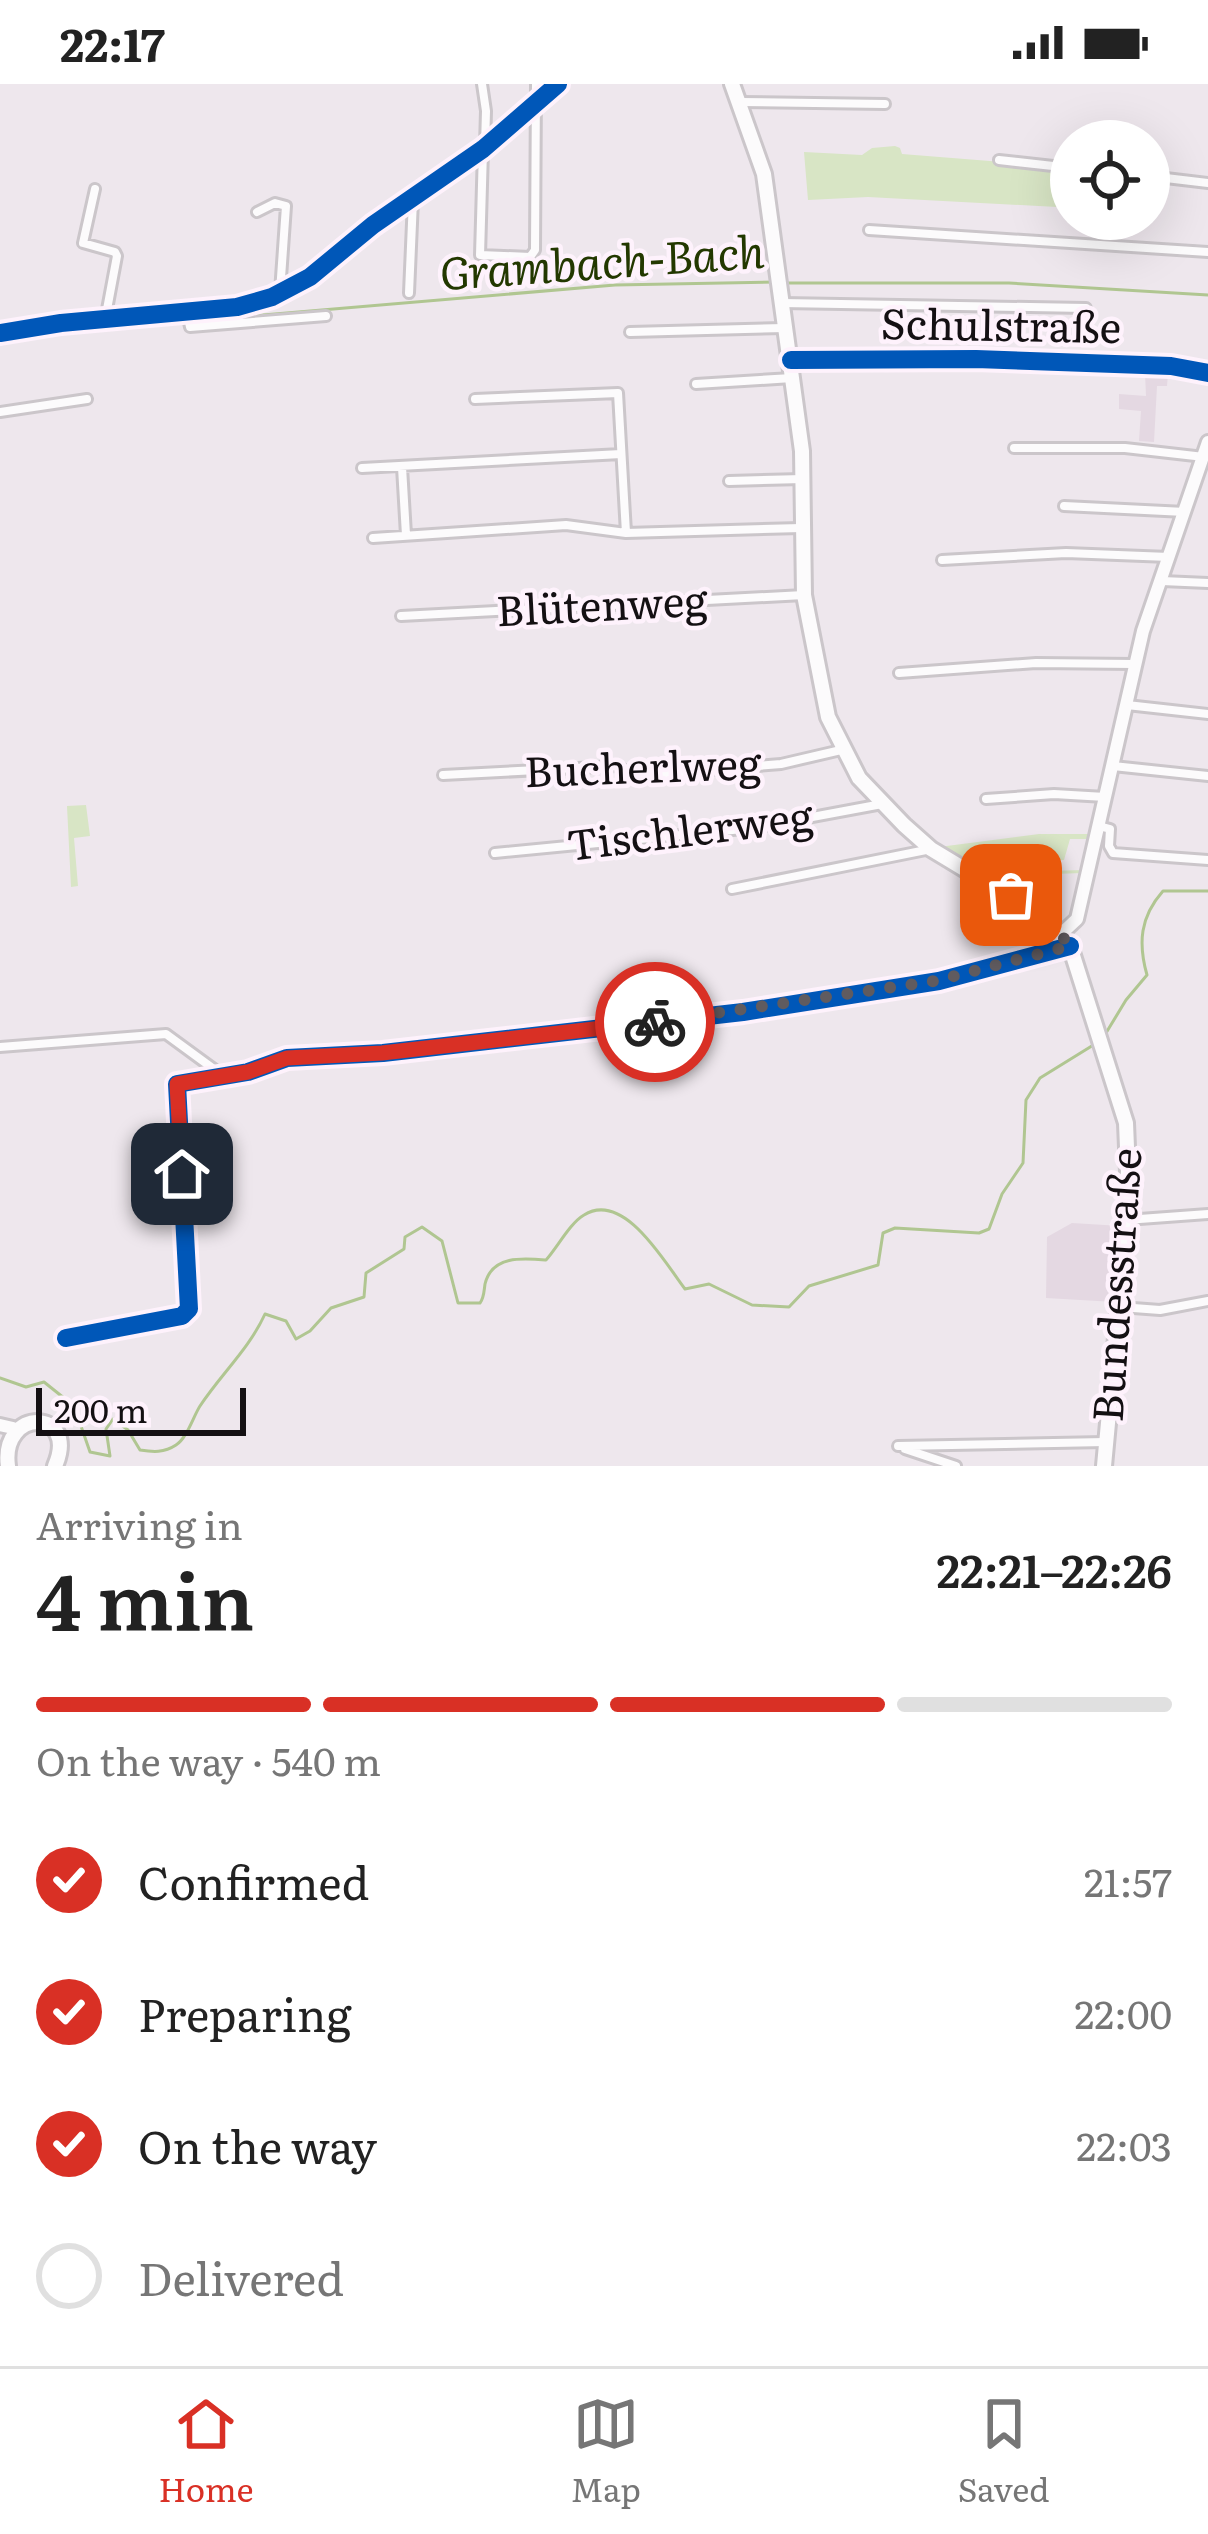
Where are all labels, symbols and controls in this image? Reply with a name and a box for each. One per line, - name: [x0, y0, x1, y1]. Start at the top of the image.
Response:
- text: 22:17: [60, 9, 165, 76]
- map controls: [1050, 120, 1170, 240]
- button: locate: [1050, 120, 1170, 240]
- water label: Grambach-Bach: [437, 215, 766, 304]
- street label: Schulstraße: [880, 290, 1122, 356]
- street label: Blütenweg: [495, 566, 710, 640]
- street label: Bucherlweg: [523, 730, 763, 800]
- street label: Tischlerweg: [563, 782, 817, 874]
- pin: [960, 844, 1062, 946]
- icon: bag: [978, 862, 1044, 928]
- courier: [595, 962, 715, 1082]
- icon: bike: [622, 989, 688, 1055]
- pin: [131, 1123, 233, 1225]
- icon: home: [149, 1141, 215, 1207]
- street label: Bundesstraße: [1074, 1146, 1155, 1424]
- scale bar: [36, 1382, 246, 1435]
- text: 200 m: [54, 1384, 148, 1433]
- text: Arriving in: [36, 1494, 243, 1552]
- text: 22:21–22:26: [936, 1535, 1172, 1602]
- text: 4 min: [36, 1539, 254, 1655]
- text: On the way · 540 m: [36, 1730, 381, 1788]
- icon: check: [36, 1847, 102, 1913]
- text: Confirmed: [138, 1847, 369, 1914]
- text: 21:57: [1084, 1851, 1172, 1909]
- icon: check: [36, 1979, 102, 2045]
- text: Preparing: [138, 1979, 352, 2046]
- text: 22:00: [1074, 1983, 1172, 2041]
- icon: check: [36, 2111, 102, 2177]
- text: On the way: [138, 2111, 377, 2178]
- text: 22:03: [1076, 2115, 1172, 2173]
- text: Delivered: [138, 2243, 344, 2310]
- tab: Home: [158, 2391, 254, 2512]
- tab: Map: [571, 2391, 641, 2512]
- tab: Saved: [958, 2391, 1050, 2512]

